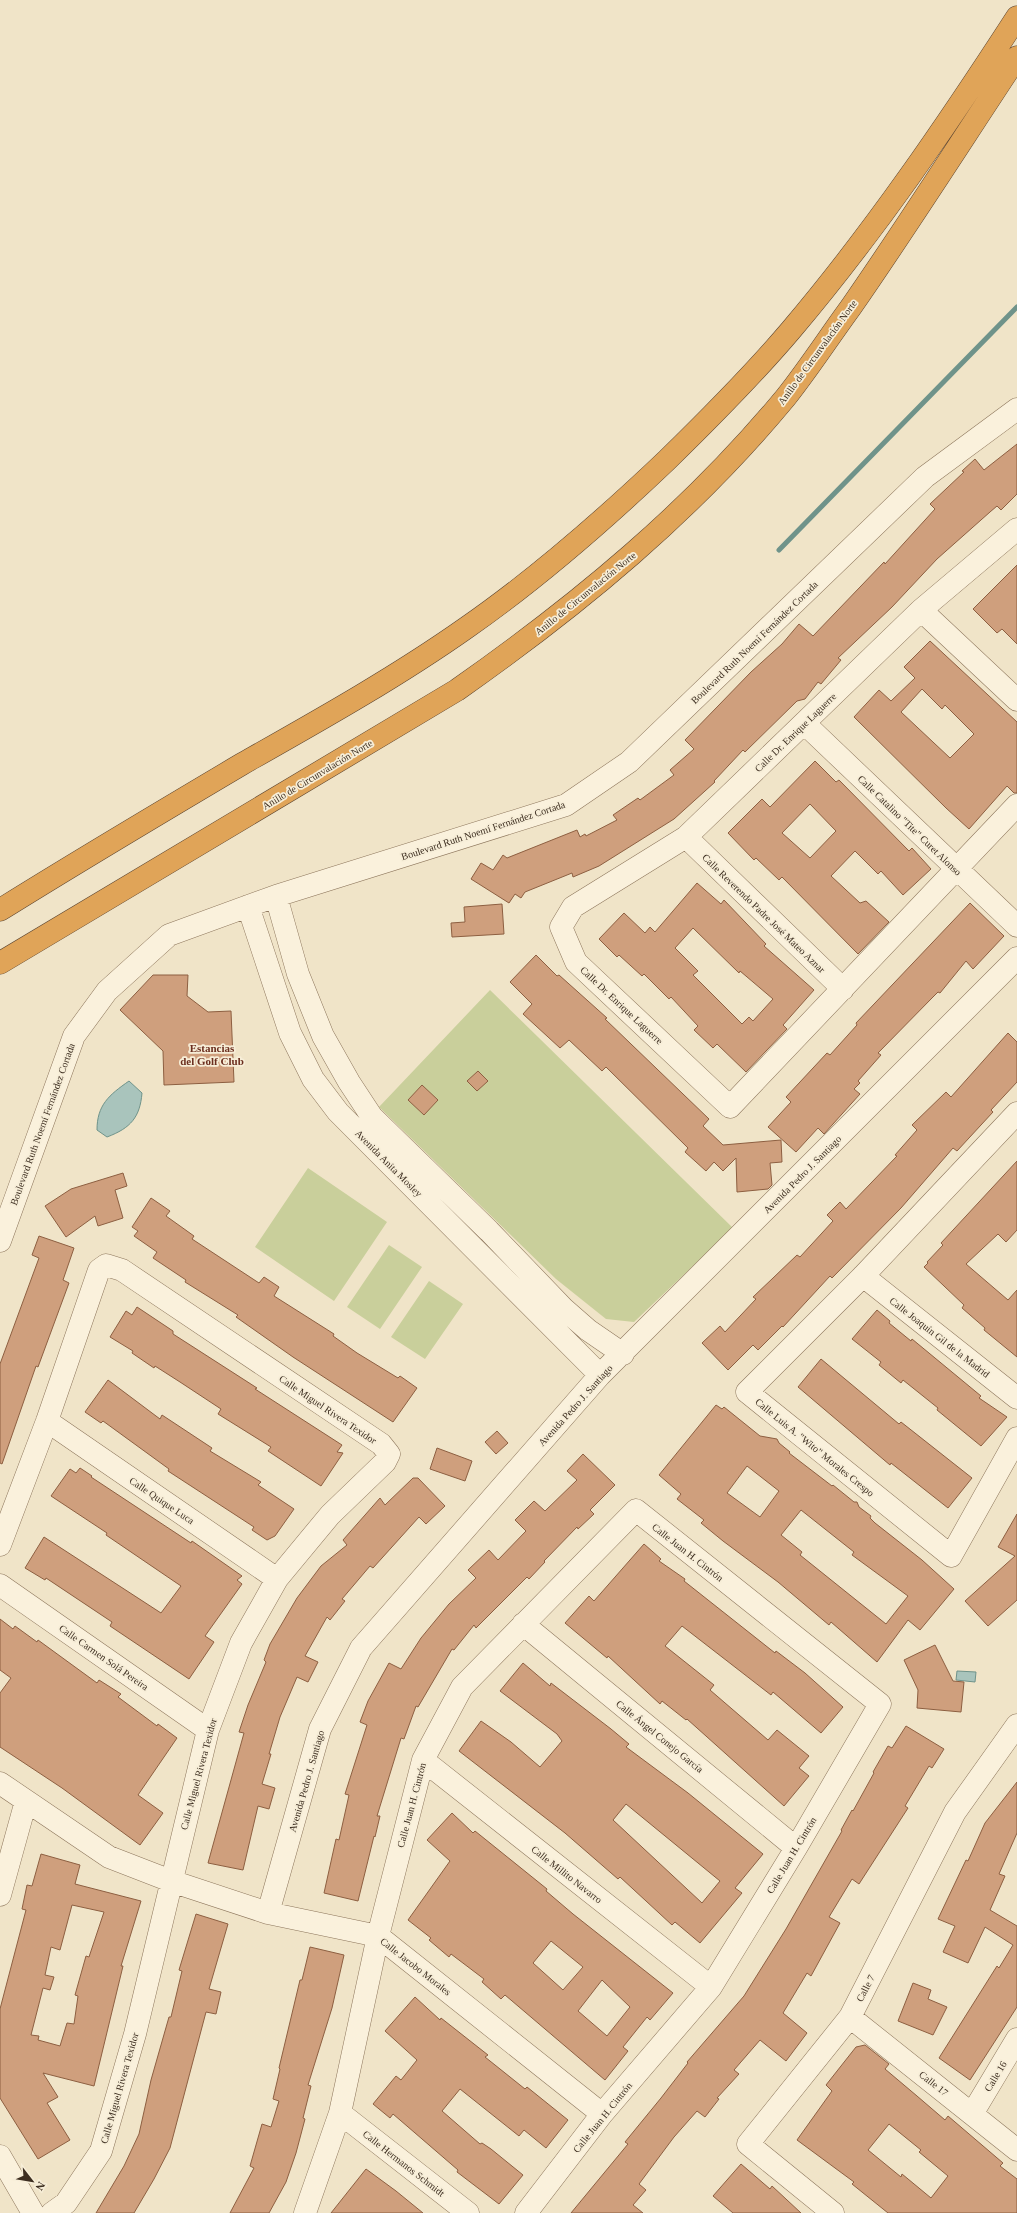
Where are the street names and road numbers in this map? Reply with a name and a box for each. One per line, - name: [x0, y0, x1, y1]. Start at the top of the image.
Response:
- street label: Anillo de Circunvalación Norte: [776, 297, 859, 407]
- street label: Anillo de Circunvalación Norte: [533, 549, 638, 637]
- street label: Boulevard Ruth Noemí Fernández Cortada: [689, 578, 820, 706]
- street label: Calle Dr. Enrique Laguerre: [752, 690, 839, 774]
- street label: Anillo de Circunvalación Norte: [260, 737, 375, 812]
- street label: Calle Catalino "Tite" Curet Alonso: [856, 773, 964, 878]
- street label: Boulevard Ruth Noemí Fernández Cortada: [400, 799, 567, 862]
- street label: Calle Reverendo Padre José Mateo Aznar: [700, 852, 828, 976]
- street label: Calle Dr. Enrique Laguerre: [578, 964, 666, 1047]
- street label: Boulevard Ruth Noemí Fernández Cortada: [8, 1041, 77, 1207]
- street label: Avenida Anita Mosley: [353, 1128, 424, 1199]
- street label: Avenida Pedro J. Santiago: [761, 1133, 843, 1215]
- street label: Calle Joaquín Gil de la Madrid: [888, 1295, 992, 1380]
- street label: Avenida Pedro J. Santiago: [536, 1363, 615, 1448]
- street label: Calle Miguel Rivera Texidor: [277, 1373, 379, 1446]
- street label: Calle Luis A. "Wito" Morales Crespo: [753, 1396, 876, 1499]
- street label: Calle Quique Luca: [127, 1475, 197, 1526]
- street label: Calle Juan H. Cintrón: [650, 1521, 725, 1584]
- street label: Calle Carmen Solá Pereira: [57, 1622, 151, 1693]
- street label: Calle Ángel Conejo García: [614, 1698, 706, 1775]
- street label: Calle Miguel Rivera Texidor: [178, 1717, 219, 1831]
- street label: Avenida Pedro J. Santiago: [287, 1729, 326, 1833]
- street label: Calle Juan H. Cintrón: [395, 1762, 428, 1849]
- street label: Calle Juan H. Cintrón: [764, 1815, 819, 1895]
- street label: Calle Millito Navarro: [529, 1843, 604, 1905]
- street label: Calle Jacobo Morales: [378, 1935, 453, 1997]
- street label: Calle 7: [854, 1973, 877, 2003]
- street label: Calle Miguel Rivera Texidor: [98, 2031, 141, 2145]
- street label: Calle 16: [982, 2059, 1009, 2093]
- street label: Calle 17: [917, 2069, 950, 2098]
- street label: Calle Juan H. Cintrón: [571, 2080, 634, 2155]
- street label: Calle Hermanos Schmidt: [361, 2128, 447, 2199]

